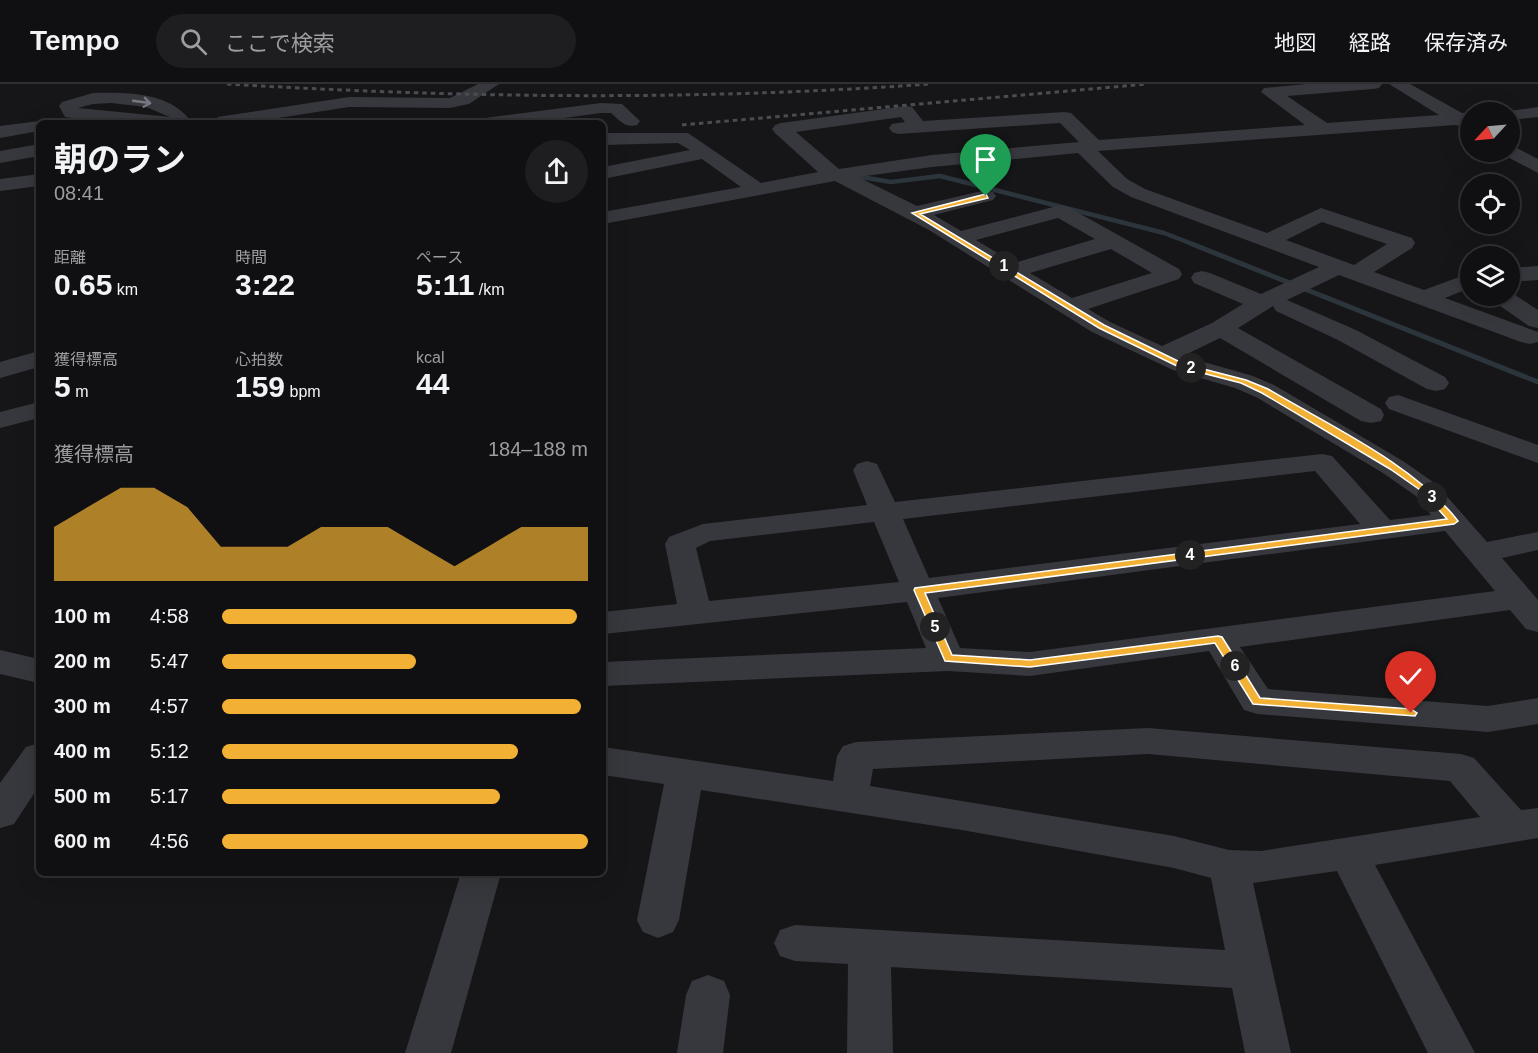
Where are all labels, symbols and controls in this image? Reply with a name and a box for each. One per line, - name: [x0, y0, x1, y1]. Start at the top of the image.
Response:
- search box: [156, 14, 576, 68]
- text: Tempo: [30, 25, 120, 56]
- icon: search: [177, 25, 210, 58]
- text: ここで検索: [225, 31, 335, 56]
- text: 地図: [1274, 31, 1316, 54]
- text: 経路: [1349, 31, 1391, 54]
- text: 保存済み: [1424, 31, 1508, 54]
- one-way arrow: [131, 96, 151, 107]
- north arrow: [1460, 102, 1520, 162]
- map controls: [1460, 102, 1520, 306]
- pin: [960, 134, 1011, 196]
- button: share: [525, 140, 588, 203]
- text: 朝のラン: [54, 141, 186, 178]
- icon: arrive: [969, 143, 1002, 176]
- button: locate: [1460, 174, 1520, 234]
- text: 08:41: [54, 182, 104, 204]
- button: layers: [1460, 246, 1520, 306]
- text: 距離: [54, 249, 86, 266]
- text: 時間: [235, 249, 267, 266]
- text: ペース: [416, 249, 463, 266]
- pin: 1: [989, 251, 1019, 281]
- text: 1: [1000, 257, 1008, 274]
- text: 0.65: [54, 268, 112, 301]
- text: 3:22: [235, 268, 295, 301]
- text: 5:11: [416, 268, 474, 301]
- text: km: [112, 281, 138, 298]
- text: /km: [474, 281, 505, 298]
- text: kcal: [416, 349, 444, 366]
- text: 獲得標高: [54, 351, 118, 368]
- text: 心拍数: [235, 351, 283, 368]
- pin: 2: [1176, 353, 1206, 383]
- text: 2: [1187, 359, 1195, 376]
- text: 44: [416, 367, 449, 400]
- text: 5: [54, 370, 71, 403]
- text: 159: [235, 370, 285, 403]
- text: m: [71, 383, 88, 400]
- text: bpm: [285, 383, 321, 400]
- text: 184–188 m: [488, 438, 588, 460]
- text: 獲得標高: [54, 443, 134, 465]
- pin: 3: [1417, 482, 1447, 512]
- text: 3: [1428, 488, 1436, 505]
- pin: 4: [1175, 540, 1205, 570]
- text: 4: [1186, 546, 1194, 563]
- text: 100 m: [54, 605, 111, 627]
- text: 4:58: [150, 605, 189, 627]
- pin: 5: [920, 612, 950, 642]
- text: 5: [931, 618, 939, 635]
- text: 200 m: [54, 650, 111, 672]
- text: 5:47: [150, 650, 189, 672]
- pin: 6: [1220, 651, 1250, 681]
- pin: [1385, 651, 1436, 713]
- text: 6: [1231, 657, 1239, 674]
- icon: check: [1394, 660, 1427, 693]
- text: 300 m: [54, 695, 111, 717]
- text: 4:57: [150, 695, 189, 717]
- text: 400 m: [54, 740, 111, 762]
- text: 5:12: [150, 740, 189, 762]
- text: 500 m: [54, 785, 111, 807]
- text: 5:17: [150, 785, 189, 807]
- text: 600 m: [54, 830, 111, 852]
- text: 4:56: [150, 830, 189, 852]

